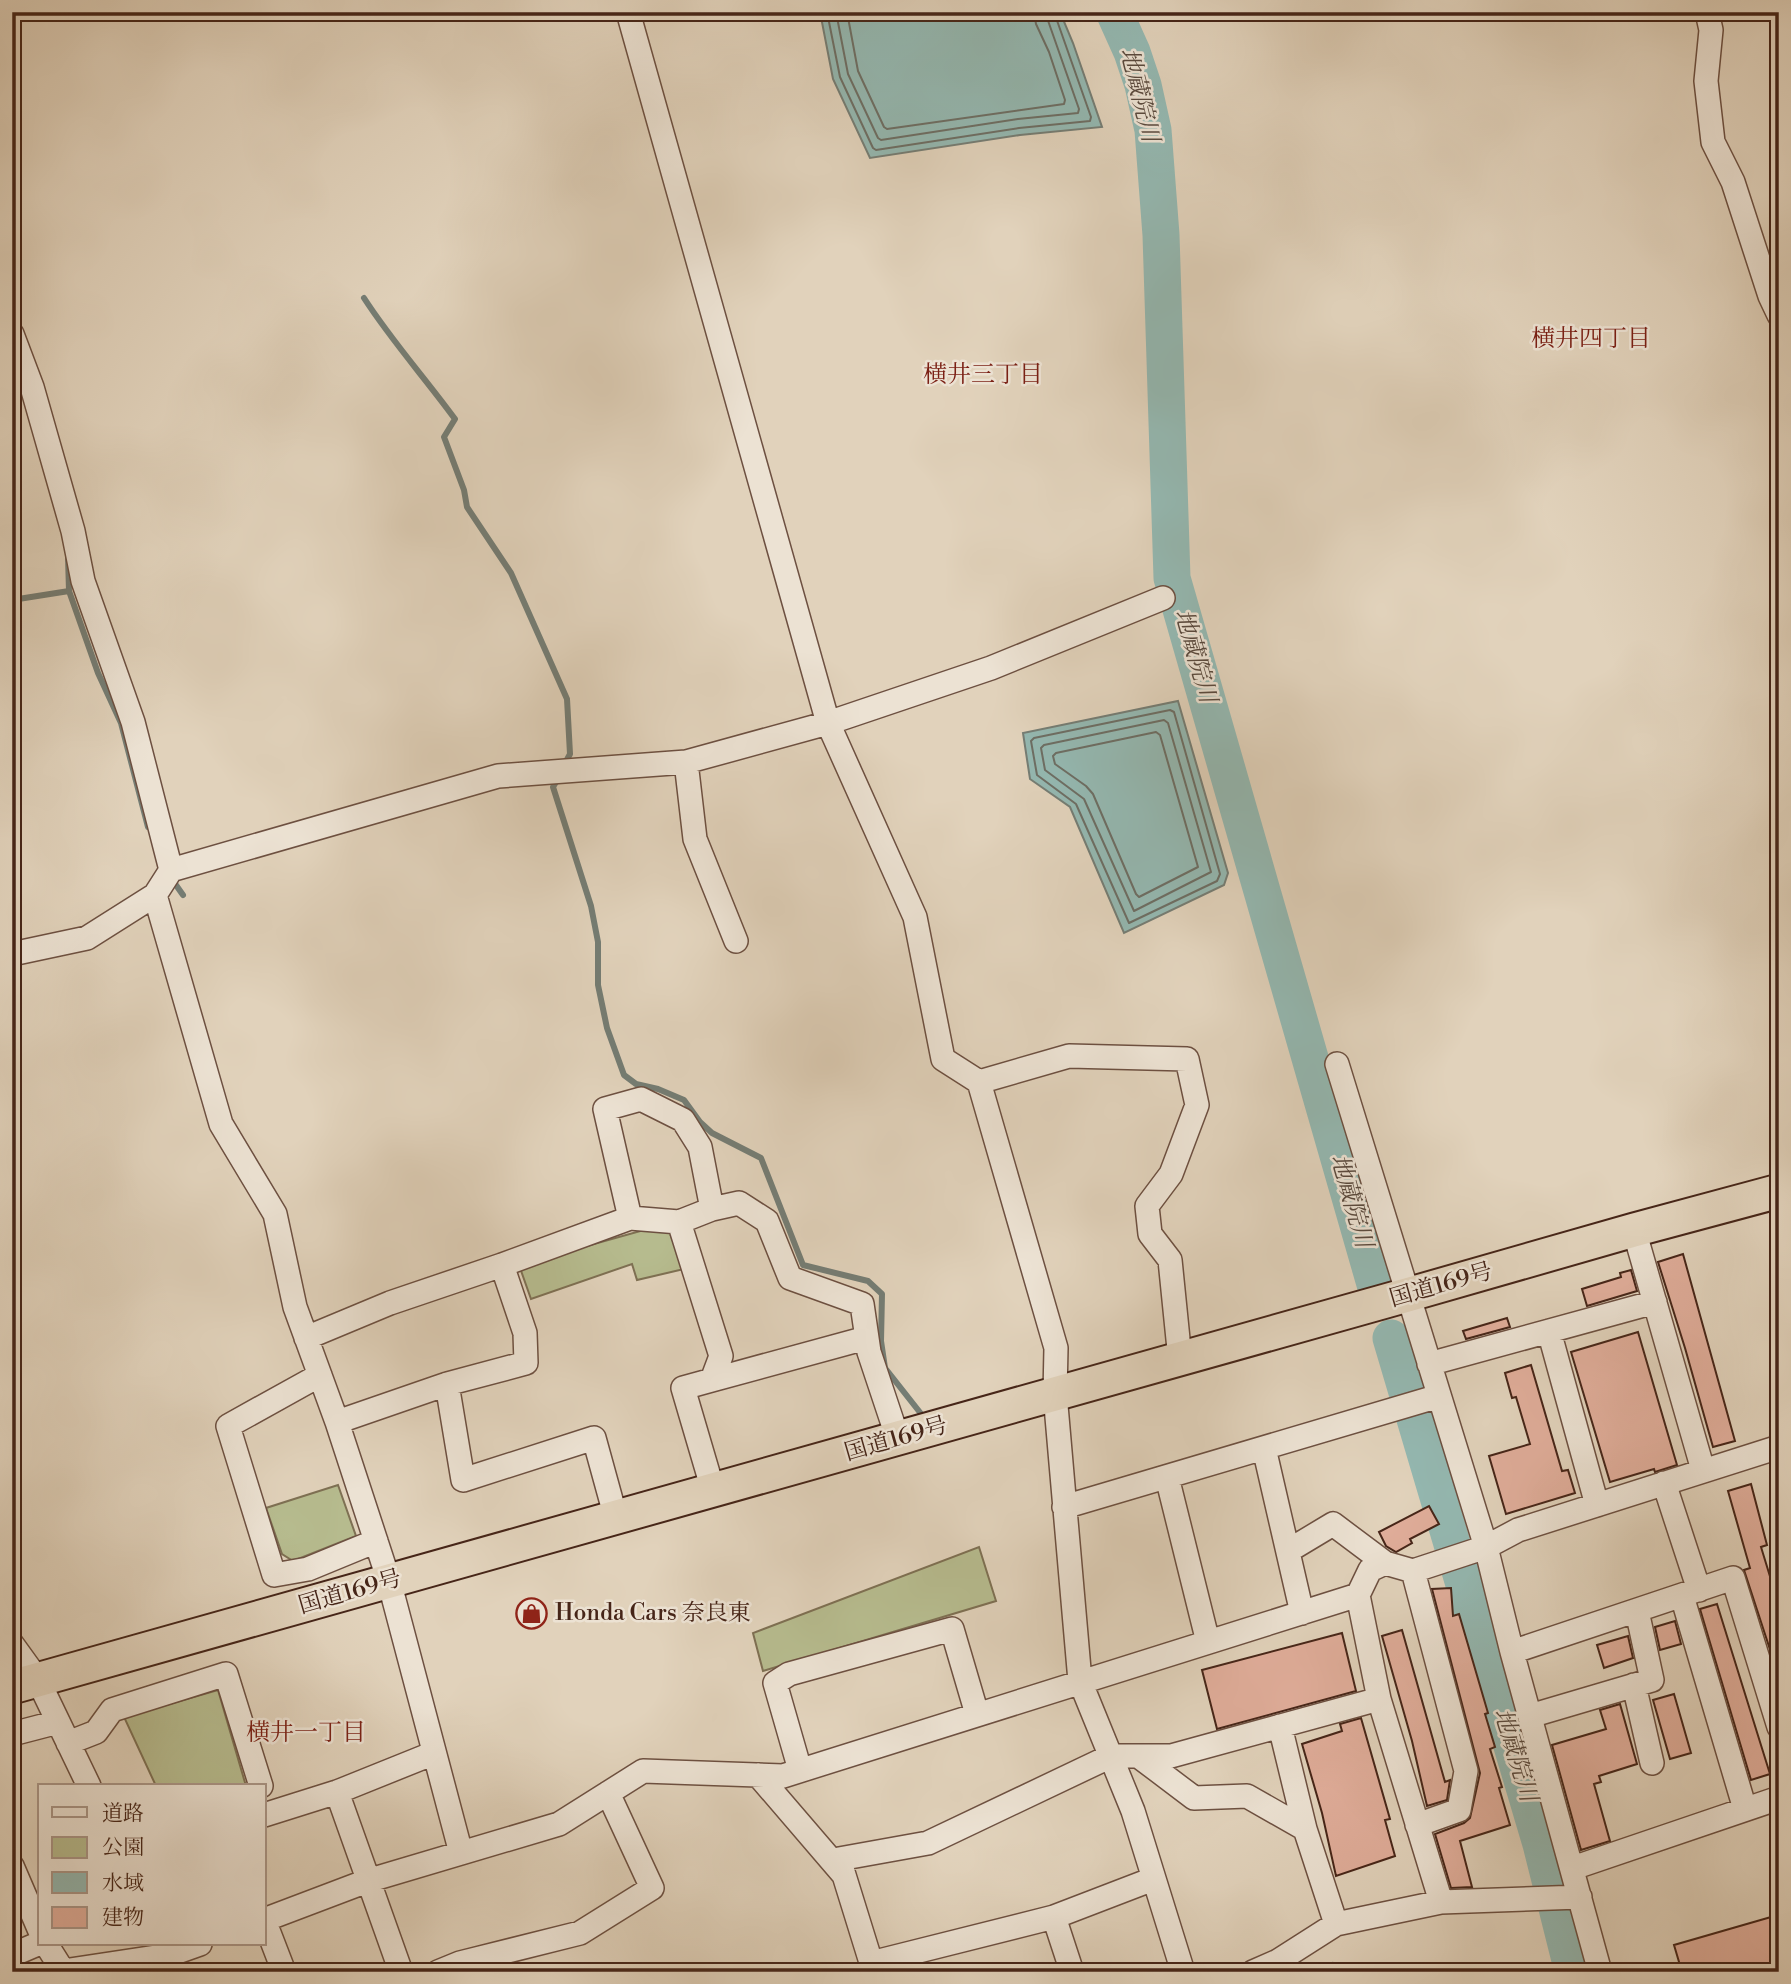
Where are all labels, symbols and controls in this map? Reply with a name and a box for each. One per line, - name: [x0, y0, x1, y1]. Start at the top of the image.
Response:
- water label: 地蔵院川: [1113, 45, 1166, 148]
- district label: 横井四丁目: [1531, 324, 1651, 354]
- district label: 横井三丁目: [923, 360, 1043, 390]
- water label: 地蔵院川: [1167, 606, 1223, 709]
- water label: 地蔵院川: [1323, 1151, 1379, 1254]
- street label: 国道169号: [1386, 1257, 1496, 1313]
- street label: 国道169号: [841, 1411, 951, 1467]
- street label: 国道169号: [295, 1564, 405, 1620]
- shop icon: Honda Cars 奈良東: [515, 1596, 549, 1630]
- place label: Honda Cars 奈良東: [555, 1599, 751, 1627]
- water label: 地蔵院川: [1487, 1705, 1544, 1808]
- district label: 横井一丁目: [246, 1718, 366, 1748]
- legend: [38, 1784, 266, 1946]
- text: 道路: [102, 1801, 144, 1827]
- text: 公園: [102, 1835, 144, 1861]
- text: 水域: [102, 1871, 144, 1897]
- text: 建物: [102, 1905, 144, 1931]

